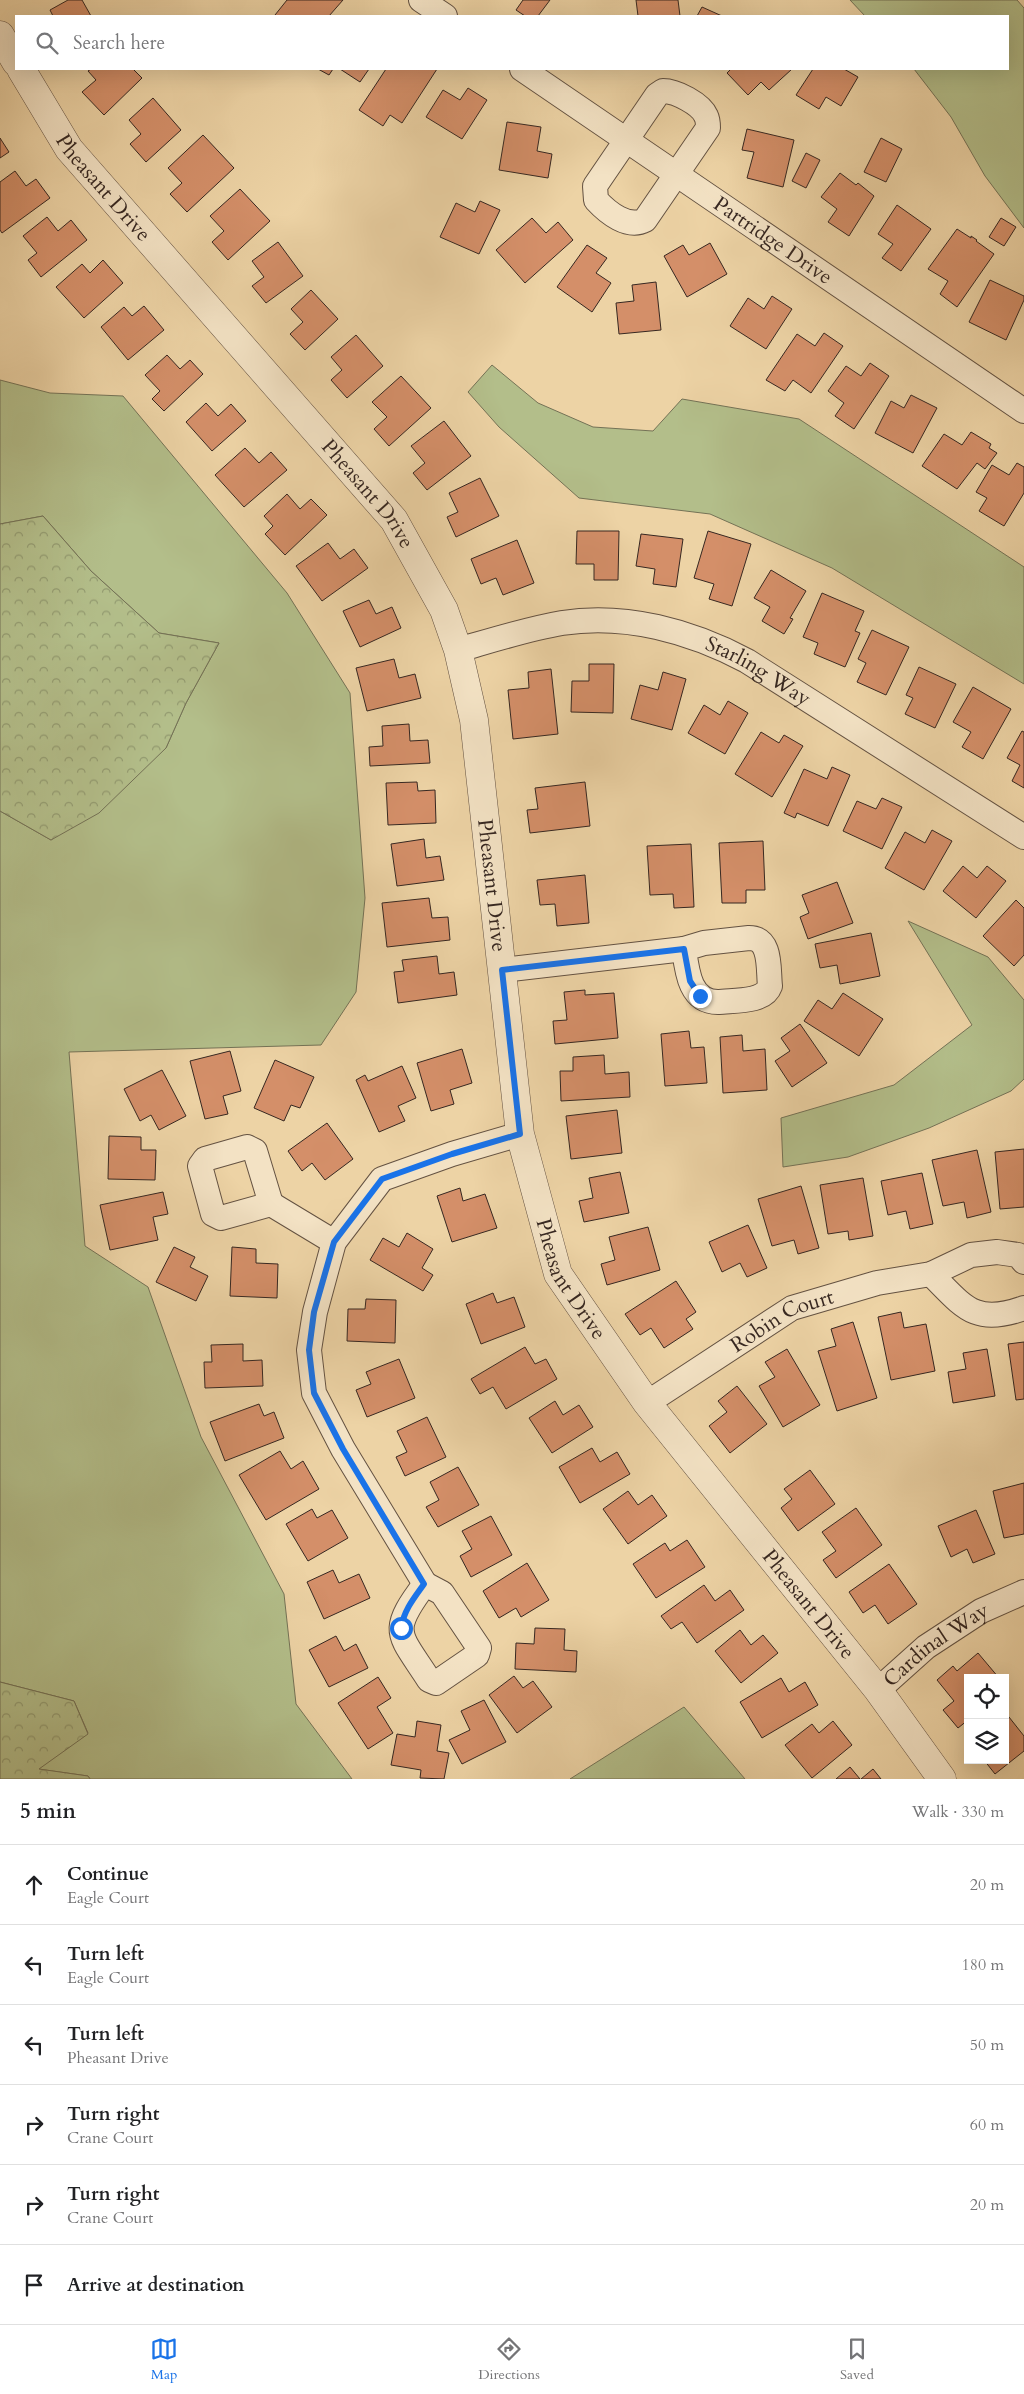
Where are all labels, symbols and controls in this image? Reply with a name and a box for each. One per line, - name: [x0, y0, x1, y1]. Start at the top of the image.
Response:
- search box: [15, 15, 1009, 70]
- icon: search: [33, 29, 61, 57]
- text: Search here: [73, 30, 165, 56]
- street label: Pheasant Drive: [49, 129, 158, 248]
- street label: Partridge Drive: [708, 189, 839, 291]
- street label: Pheasant Drive: [315, 433, 421, 554]
- street label: Starling Way: [701, 629, 817, 713]
- street label: Pheasant Drive: [471, 817, 514, 953]
- route end: [689, 985, 712, 1008]
- street label: Pheasant Drive: [529, 1215, 613, 1345]
- street label: Robin Court: [724, 1282, 837, 1359]
- street label: Pheasant Drive: [756, 1543, 862, 1665]
- street label: Cardinal Way: [877, 1595, 993, 1693]
- route start: [390, 1617, 413, 1640]
- map controls: [964, 1674, 1009, 1764]
- button: locate: [964, 1674, 1009, 1719]
- button: layers: [964, 1719, 1009, 1764]
- text: 5 min: [20, 1797, 76, 1826]
- text: Walk · 330 m: [912, 1801, 1004, 1823]
- text: Continue: [67, 1861, 149, 1887]
- icon: ahead: [20, 1871, 48, 1899]
- text: 20 m: [970, 1874, 1004, 1896]
- text: Eagle Court: [67, 1887, 149, 1909]
- text: Turn left: [67, 1941, 144, 1967]
- icon: left: [20, 1951, 48, 1979]
- text: 180 m: [962, 1954, 1004, 1976]
- text: Eagle Court: [67, 1967, 149, 1989]
- text: Turn left: [67, 2021, 144, 2047]
- icon: left: [20, 2031, 48, 2059]
- text: 50 m: [970, 2034, 1004, 2056]
- text: Pheasant Drive: [67, 2047, 169, 2069]
- text: Turn right: [67, 2101, 159, 2127]
- icon: right: [20, 2111, 48, 2139]
- text: 60 m: [970, 2114, 1004, 2136]
- text: Crane Court: [67, 2127, 153, 2149]
- text: Turn right: [67, 2181, 159, 2207]
- icon: right: [20, 2191, 48, 2219]
- text: 20 m: [970, 2194, 1004, 2216]
- text: Crane Court: [67, 2207, 153, 2229]
- icon: arrive: [20, 2271, 48, 2299]
- text: Arrive at destination: [67, 2272, 244, 2298]
- tab: Map: [150, 2335, 178, 2384]
- tab: Directions: [478, 2335, 540, 2384]
- tab: Saved: [840, 2335, 874, 2384]

